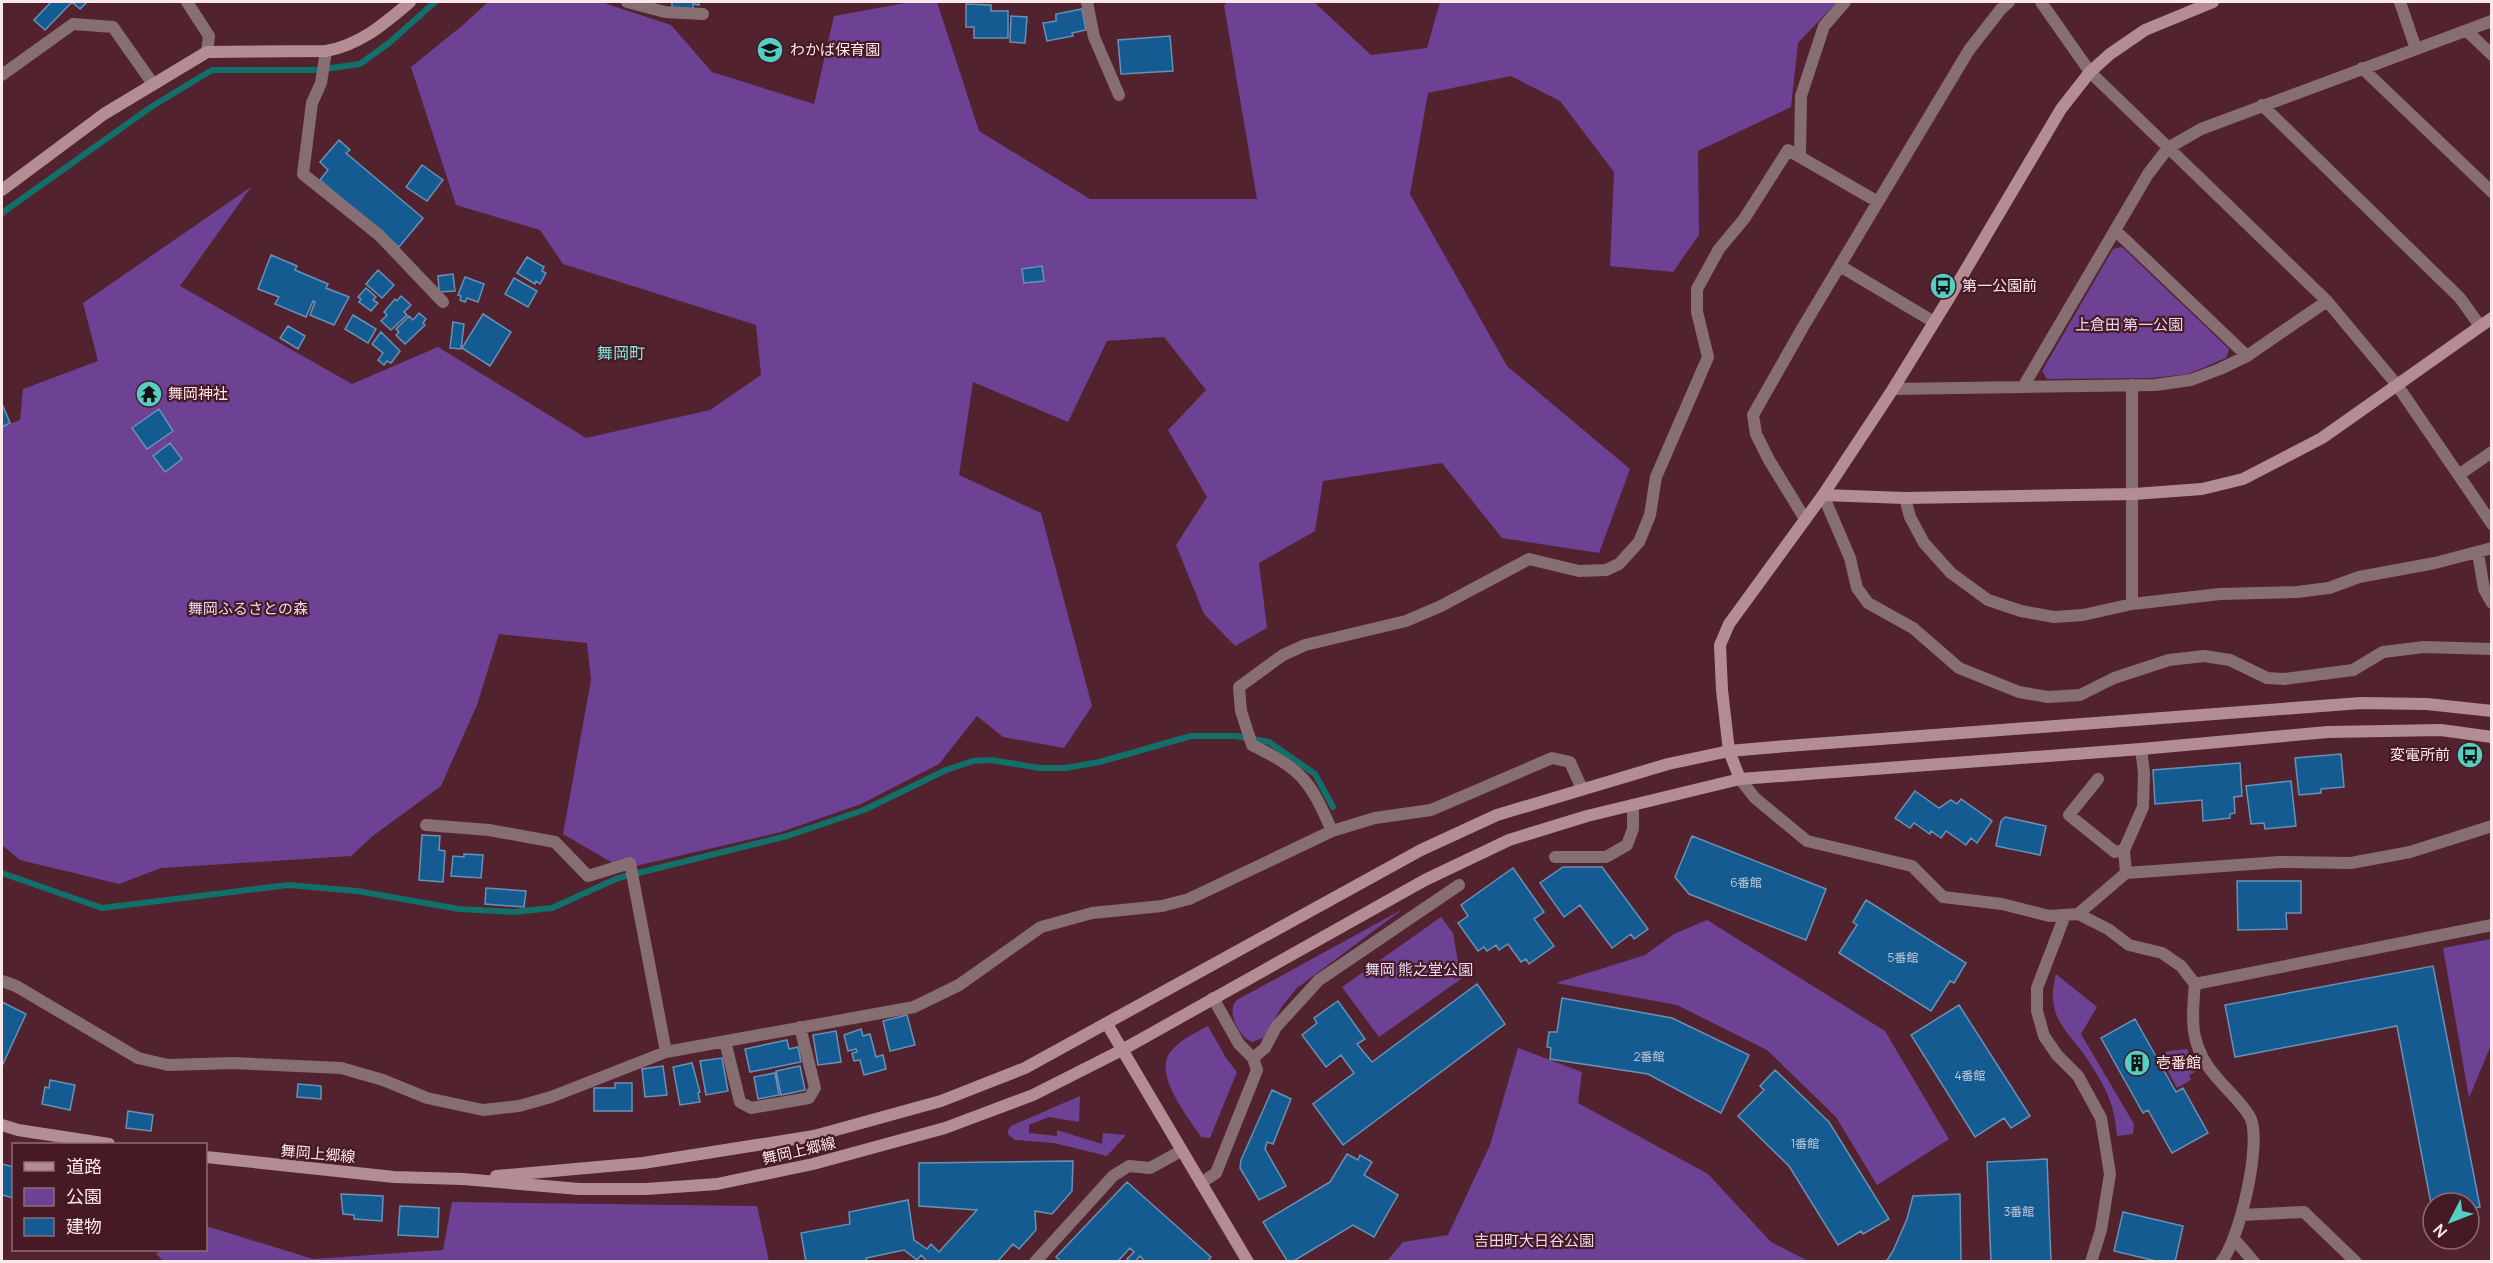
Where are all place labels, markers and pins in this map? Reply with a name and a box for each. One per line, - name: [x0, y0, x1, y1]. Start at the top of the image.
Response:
- school or university icon: わかば保育園: [755, 35, 785, 65]
- place label: わかば保育園: [790, 39, 880, 60]
- bus stop icon: 第一公園前: [1928, 271, 1958, 301]
- place label: 第一公園前: [1962, 275, 2037, 296]
- temple icon: 舞岡神社: [134, 379, 164, 409]
- place label: 舞岡神社: [168, 383, 228, 404]
- bus stop icon: 変電所前: [2455, 740, 2485, 770]
- place label: 変電所前: [2390, 744, 2450, 765]
- building icon: 壱番館: [2122, 1048, 2152, 1078]
- place label: 壱番館: [2156, 1052, 2201, 1073]

